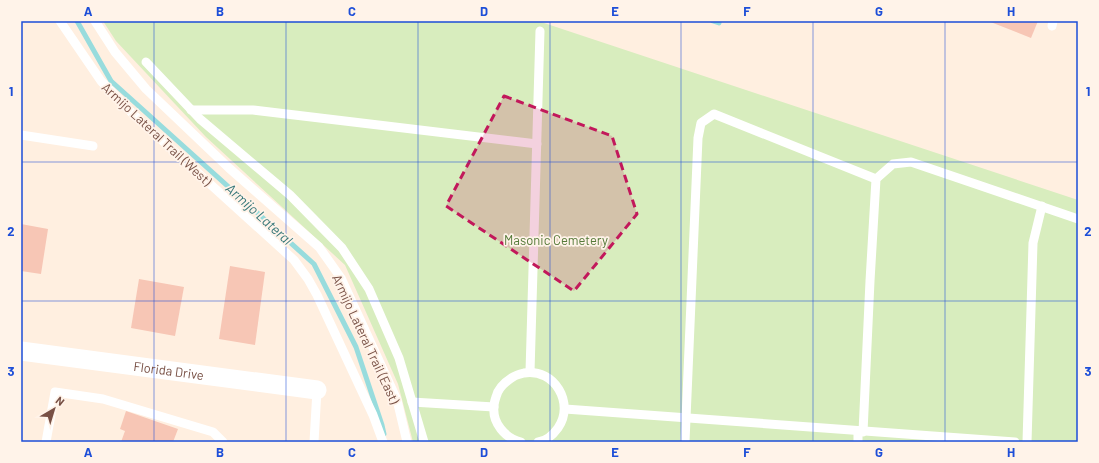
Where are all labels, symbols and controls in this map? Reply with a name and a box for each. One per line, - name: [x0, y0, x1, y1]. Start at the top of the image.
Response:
- text: A: [84, 3, 93, 19]
- text: B: [216, 3, 224, 19]
- text: C: [348, 3, 356, 19]
- text: D: [480, 3, 488, 19]
- text: E: [611, 3, 619, 19]
- text: F: [743, 3, 751, 19]
- text: G: [875, 3, 883, 19]
- text: H: [1007, 3, 1015, 19]
- street label: Armijo Lateral Trail (West): [99, 79, 216, 189]
- text: 1: [9, 83, 13, 99]
- text: 1: [1086, 83, 1090, 99]
- water label: Armijo Lateral: [223, 179, 296, 248]
- text: 2: [7, 223, 15, 239]
- text: 2: [1084, 223, 1092, 239]
- park label: Masonic Cemetery: [504, 232, 608, 248]
- street label: Armijo Lateral Trail (East): [329, 272, 403, 407]
- street label: Florida Drive: [133, 358, 205, 383]
- text: 3: [7, 363, 15, 379]
- text: 3: [1084, 363, 1092, 379]
- north arrow: [34, 389, 74, 429]
- text: N: [54, 393, 67, 408]
- text: A: [84, 444, 93, 460]
- text: B: [216, 444, 224, 460]
- text: C: [348, 444, 356, 460]
- text: D: [480, 444, 488, 460]
- text: E: [611, 444, 619, 460]
- text: F: [743, 444, 751, 460]
- text: G: [875, 444, 883, 460]
- text: H: [1007, 444, 1015, 460]

